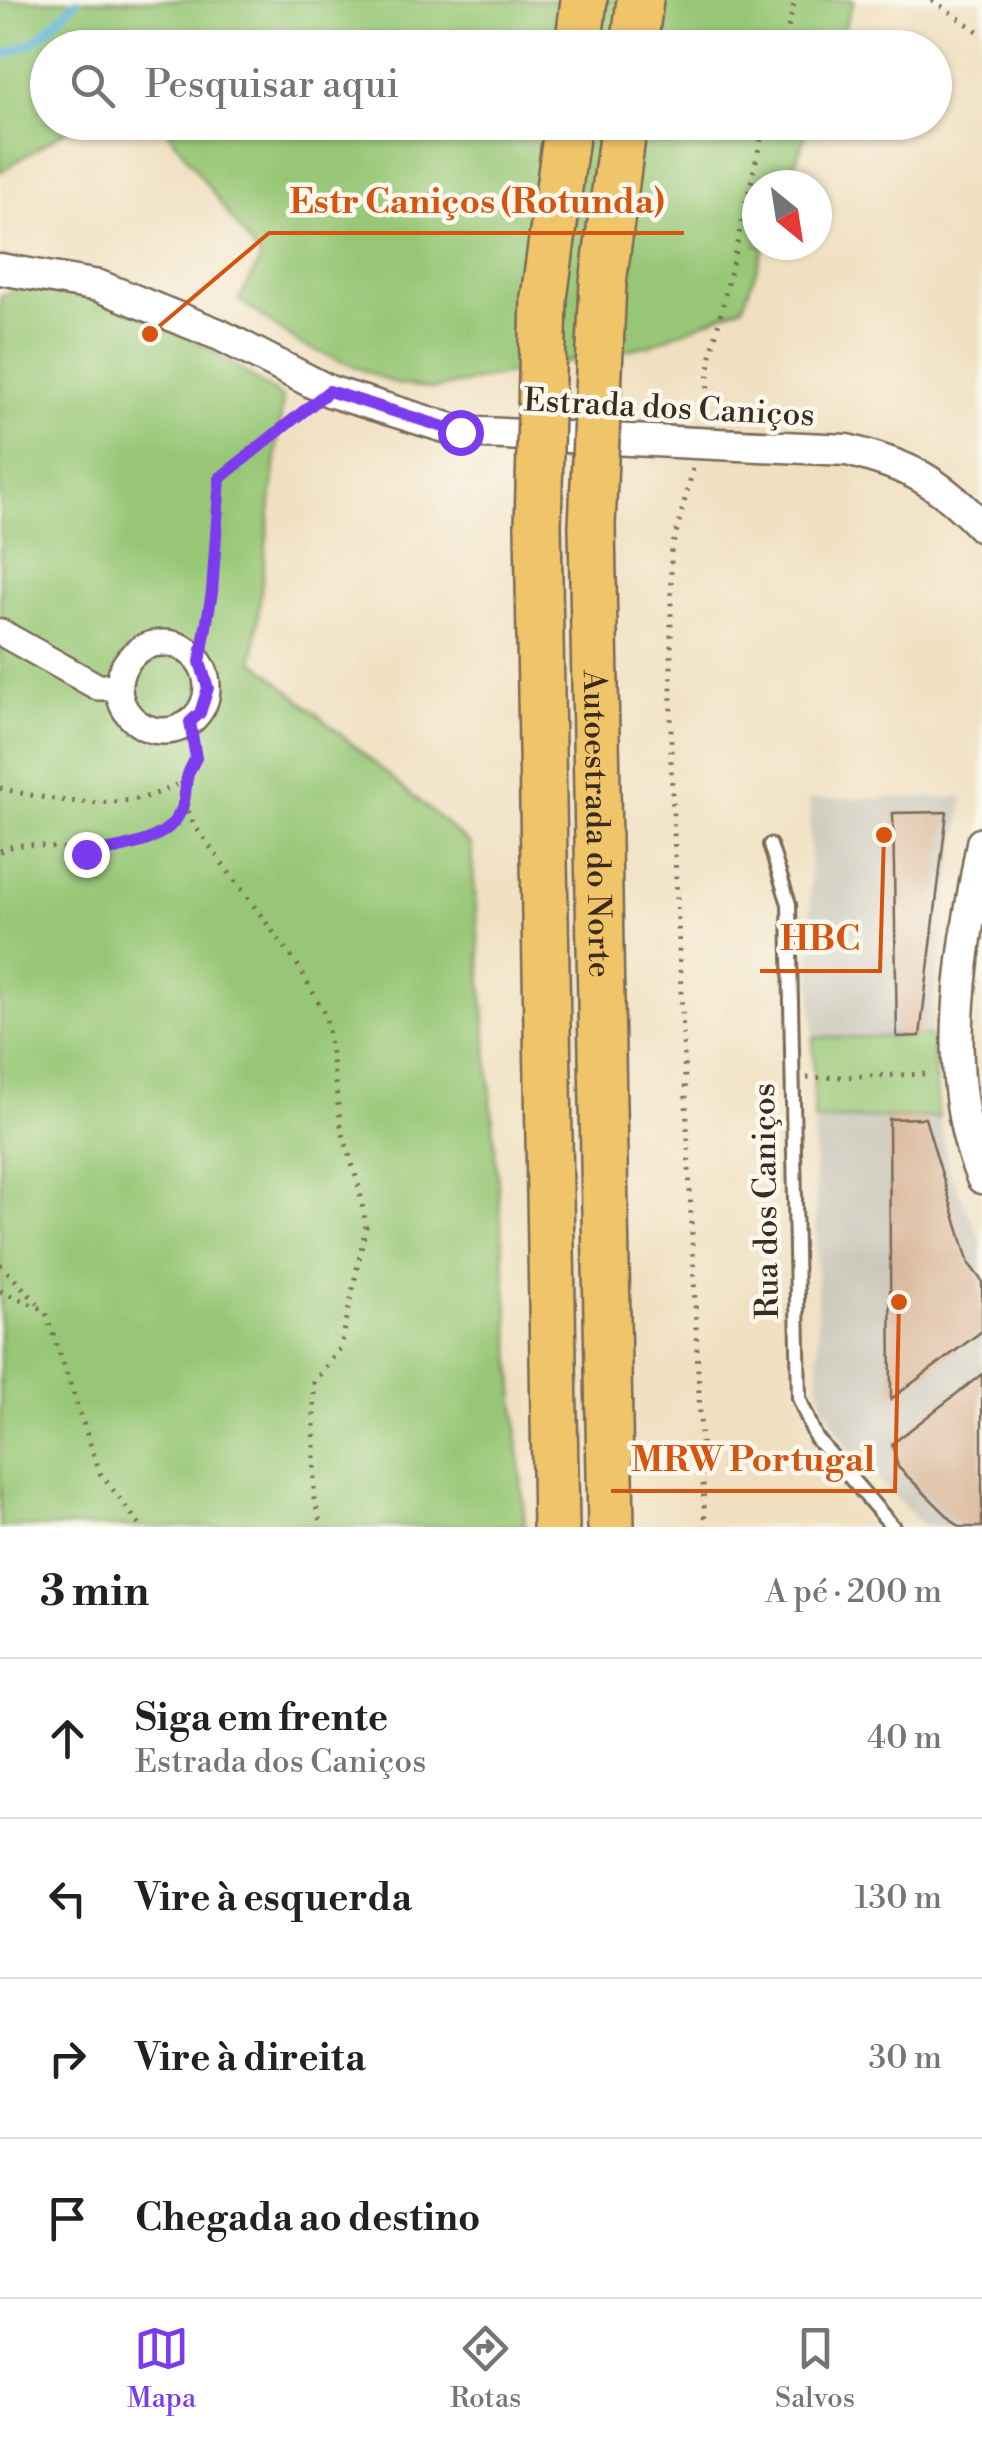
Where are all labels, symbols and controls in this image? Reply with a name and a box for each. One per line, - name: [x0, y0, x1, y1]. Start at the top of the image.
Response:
- search box: [30, 30, 952, 140]
- icon: search: [65, 58, 120, 113]
- text: Pesquisar aqui: [145, 62, 399, 109]
- callout: Estr Caniços (Rotunda): [269, 168, 684, 233]
- north arrow: [742, 170, 832, 260]
- text: Estr Caniços (Rotunda): [289, 181, 665, 224]
- street label: Estrada dos Caniços: [522, 380, 815, 436]
- route start: [438, 410, 484, 456]
- street label: Autoestrada do Norte: [574, 669, 620, 978]
- route end: [64, 832, 110, 878]
- callout: HBC: [760, 906, 880, 971]
- text: HBC: [780, 918, 860, 961]
- street label: Rua dos Caniços: [744, 1083, 788, 1319]
- callout: MRW Portugal: [611, 1426, 895, 1491]
- text: MRW Portugal: [631, 1439, 875, 1482]
- text: 3 min: [40, 1566, 149, 1619]
- text: A pé · 200 m: [765, 1572, 942, 1612]
- text: Siga em frente: [135, 1695, 388, 1742]
- icon: ahead: [40, 1711, 95, 1766]
- text: 40 m: [867, 1718, 942, 1758]
- text: Estrada dos Caniços: [135, 1742, 426, 1782]
- icon: left: [40, 1871, 95, 1926]
- text: Vire à esquerda: [135, 1875, 412, 1922]
- text: 130 m: [855, 1878, 942, 1918]
- icon: right: [40, 2031, 95, 2086]
- text: Vire à direita: [135, 2035, 366, 2082]
- text: 30 m: [868, 2038, 942, 2078]
- icon: arrive: [40, 2191, 95, 2246]
- text: Chegada ao destino: [135, 2195, 481, 2242]
- tab: Mapa: [127, 2321, 196, 2416]
- tab: Rotas: [450, 2321, 521, 2416]
- tab: Salvos: [775, 2321, 855, 2416]

